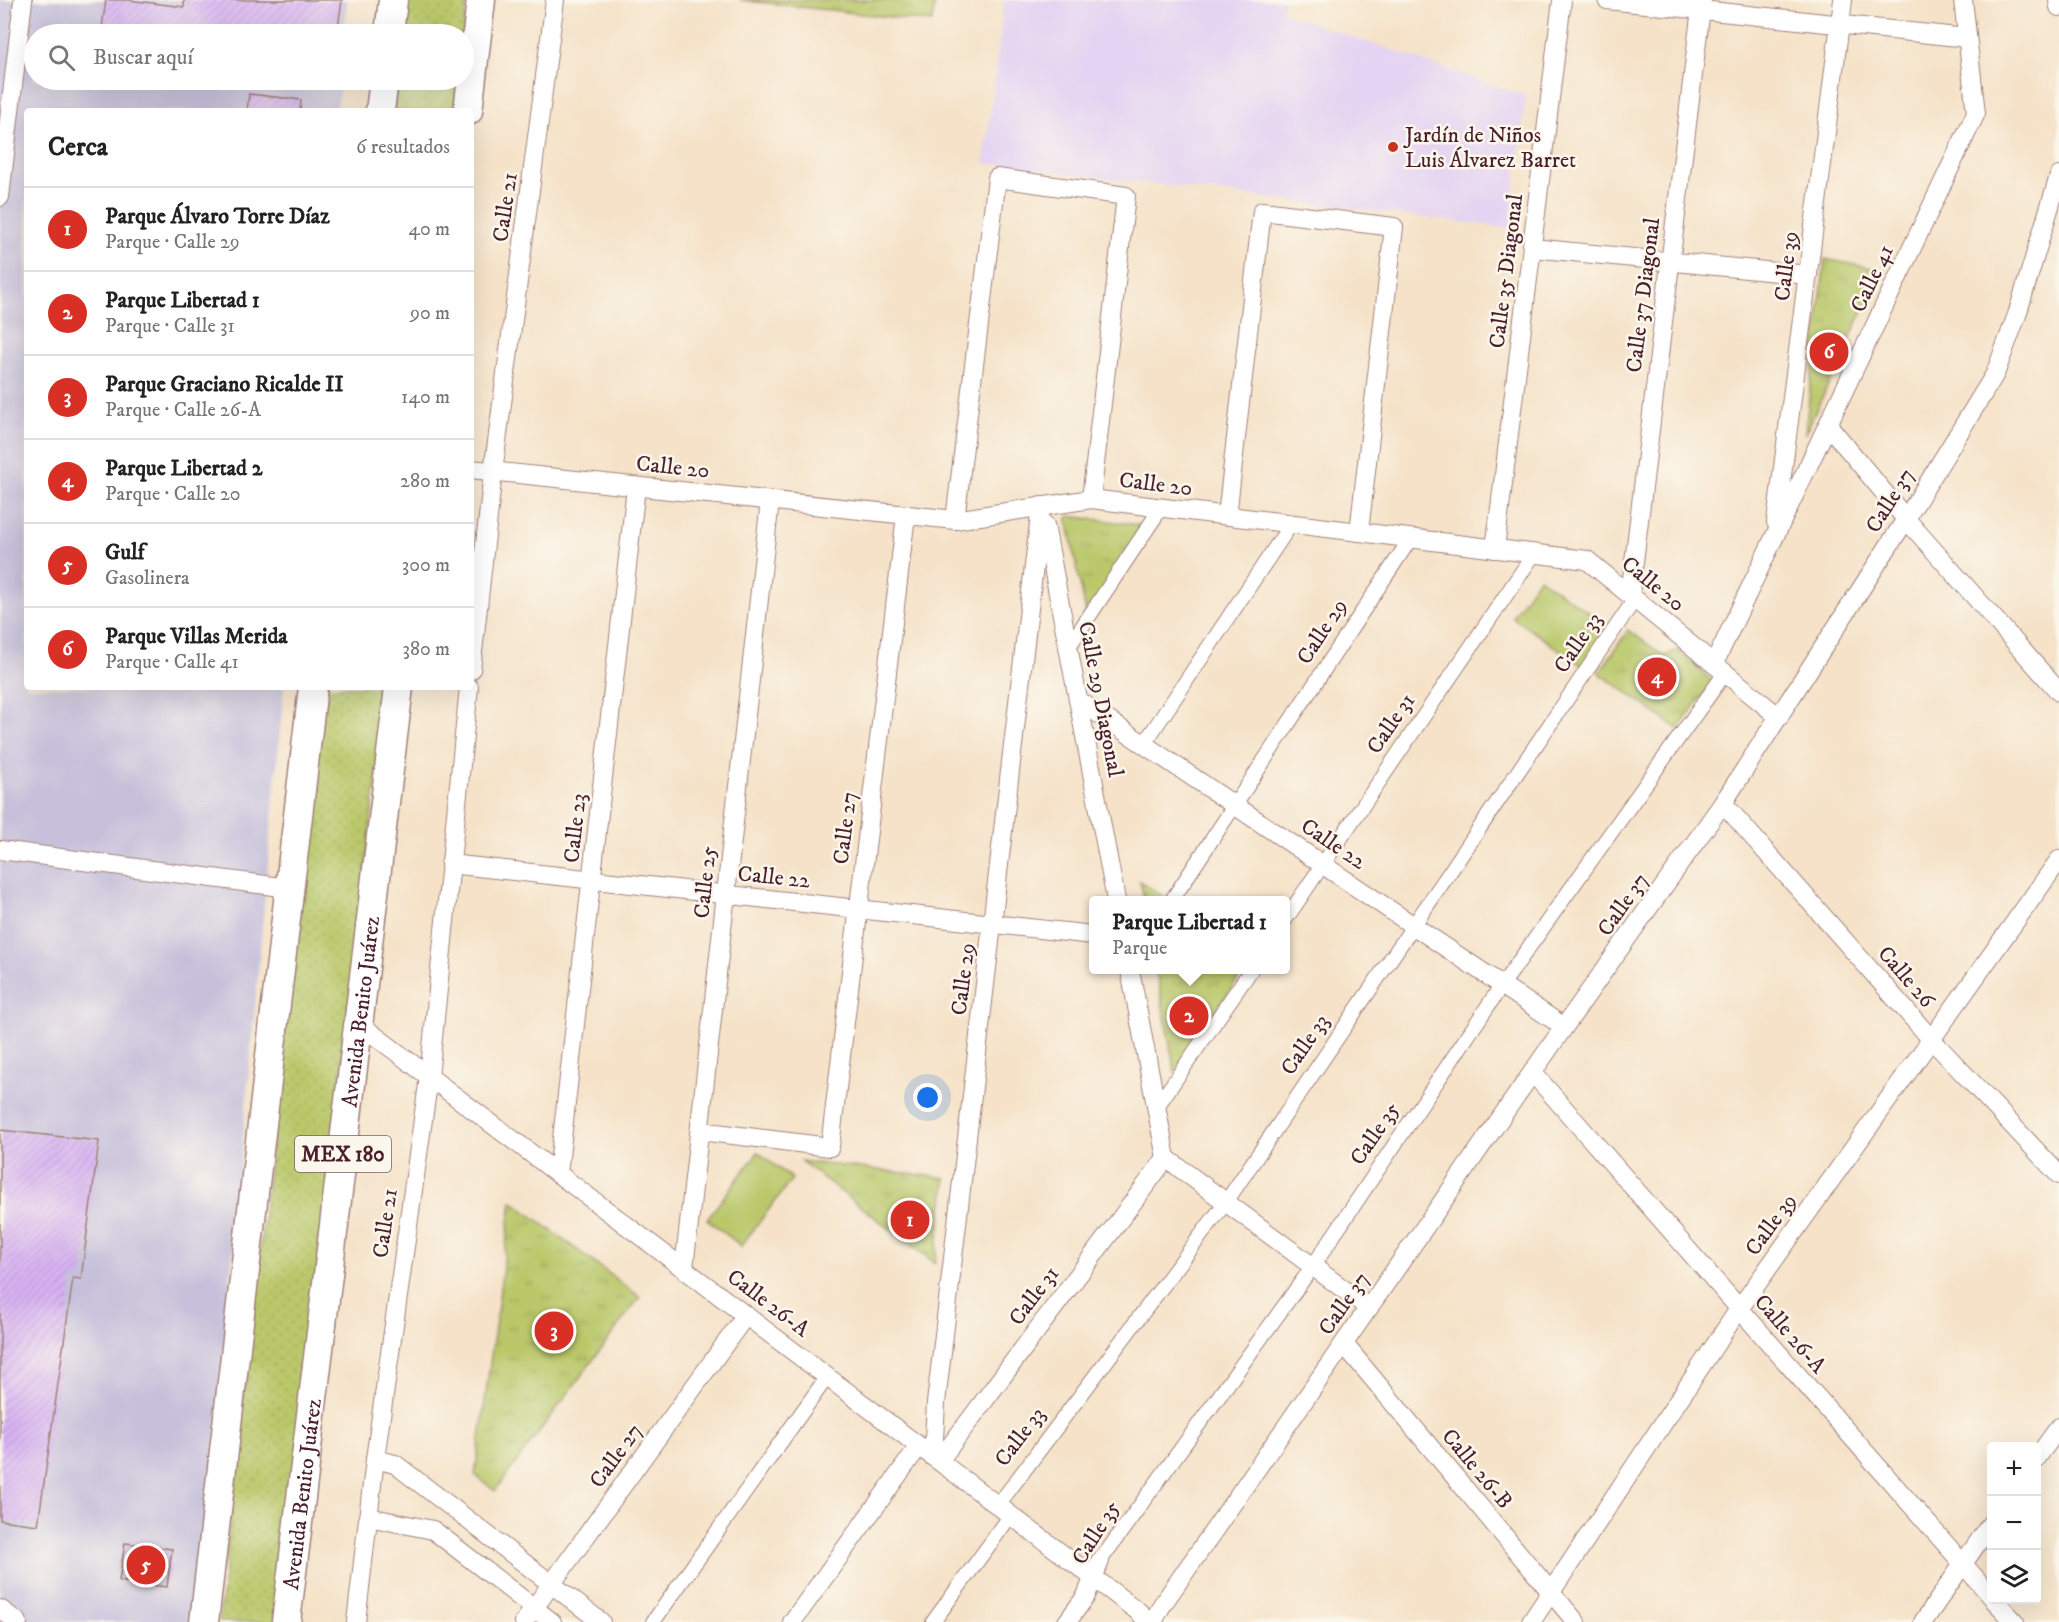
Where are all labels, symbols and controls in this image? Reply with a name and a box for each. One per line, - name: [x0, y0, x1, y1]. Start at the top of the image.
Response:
- search box: [24, 24, 474, 90]
- icon: search: [45, 41, 78, 74]
- text: Buscar aquí: [93, 44, 193, 71]
- place label: Jardín de Niños Luis Álvarez Barret: [1403, 122, 1576, 174]
- text: Cerca: [48, 131, 108, 164]
- text: 6 resultados: [356, 135, 450, 160]
- marker: Jardín de Niños Luis Álvarez Barret: [1386, 140, 1400, 154]
- street label: Calle 21: [487, 171, 524, 244]
- street label: Calle 35 Diagonal: [1484, 192, 1529, 350]
- text: Parque Álvaro Torre Díaz: [105, 203, 330, 230]
- street label: Calle 37 Diagonal: [1621, 216, 1666, 374]
- text: 1: [64, 217, 71, 242]
- text: 40 m: [408, 217, 450, 242]
- text: Parque · Calle 29: [105, 230, 240, 255]
- street label: Calle 39: [1769, 230, 1804, 303]
- street label: Calle 41: [1845, 240, 1900, 317]
- text: Parque Libertad 1: [105, 287, 260, 314]
- text: 2: [63, 301, 72, 326]
- text: 90 m: [410, 301, 450, 326]
- text: Parque · Calle 31: [105, 314, 235, 339]
- pin: 6: [1810, 330, 1848, 374]
- text: Parque Graciano Ricalde II: [105, 371, 343, 398]
- text: 3: [64, 385, 71, 410]
- text: 140 m: [401, 385, 450, 410]
- text: Parque · Calle 26-A: [105, 398, 261, 423]
- street label: Calle 20: [635, 450, 711, 485]
- text: Parque Libertad 2: [105, 455, 263, 482]
- street label: Calle 37: [1860, 464, 1920, 538]
- street label: Calle 20: [1118, 467, 1194, 502]
- text: 4: [62, 469, 73, 494]
- text: 280 m: [400, 469, 450, 494]
- text: Parque · Calle 20: [105, 482, 241, 507]
- text: Gulf: [105, 539, 145, 566]
- street label: Calle 20: [1616, 551, 1690, 618]
- text: 5: [63, 553, 72, 578]
- text: 300 m: [402, 553, 450, 578]
- text: Gasolinera: [105, 566, 190, 591]
- street label: Calle 29: [1291, 594, 1353, 670]
- street label: Calle 33: [1548, 607, 1608, 678]
- street label: Calle 29 Diagonal: [1072, 619, 1129, 780]
- text: Parque Villas Merida: [105, 623, 288, 650]
- text: 6: [62, 637, 73, 662]
- text: 380 m: [402, 637, 450, 662]
- text: Parque · Calle 41: [105, 650, 239, 675]
- pin: 4: [1638, 654, 1676, 700]
- street label: Calle 31: [1361, 688, 1421, 759]
- street label: Calle 27: [828, 790, 863, 866]
- street label: Calle 23: [558, 792, 593, 864]
- street label: Calle 22: [1296, 813, 1371, 876]
- street label: Calle 25: [688, 845, 723, 920]
- street label: Calle 22: [736, 860, 812, 895]
- street label: Calle 37: [1592, 868, 1655, 942]
- popup: [1089, 896, 1290, 974]
- text: Parque Libertad 1: [1112, 909, 1267, 936]
- street label: Avenida Benito Juárez: [336, 914, 386, 1109]
- text: Parque: [1112, 936, 1167, 961]
- street label: Calle 29: [946, 941, 981, 1017]
- street label: Calle 26: [1872, 941, 1941, 1015]
- pin: 2: [1170, 994, 1208, 1038]
- street label: Calle 33: [1275, 1009, 1335, 1080]
- your location: [913, 1083, 942, 1112]
- street label: Calle 35: [1344, 1097, 1406, 1170]
- road number: MEX 180: [295, 1136, 391, 1172]
- street label: Calle 21: [367, 1187, 404, 1260]
- street label: Calle 39: [1740, 1189, 1803, 1261]
- pin: 1: [890, 1198, 930, 1242]
- street label: Calle 31: [1003, 1261, 1065, 1331]
- street label: Calle 26-A: [722, 1263, 815, 1344]
- street label: Calle 37: [1313, 1267, 1376, 1341]
- street label: Calle 26-A: [1748, 1289, 1832, 1380]
- pin: 3: [534, 1308, 574, 1354]
- street label: Avenida Benito Juárez: [278, 1397, 328, 1591]
- street label: Calle 33: [989, 1402, 1051, 1472]
- street label: Calle 27: [584, 1418, 649, 1493]
- street label: Calle 26-B: [1436, 1423, 1518, 1514]
- map controls: [1987, 1442, 2041, 1604]
- button: +: [1987, 1442, 2041, 1496]
- street label: Calle 35: [1066, 1496, 1126, 1570]
- button: −: [1987, 1496, 2041, 1550]
- pin: 5: [126, 1542, 166, 1588]
- button: layers: [1987, 1550, 2041, 1604]

